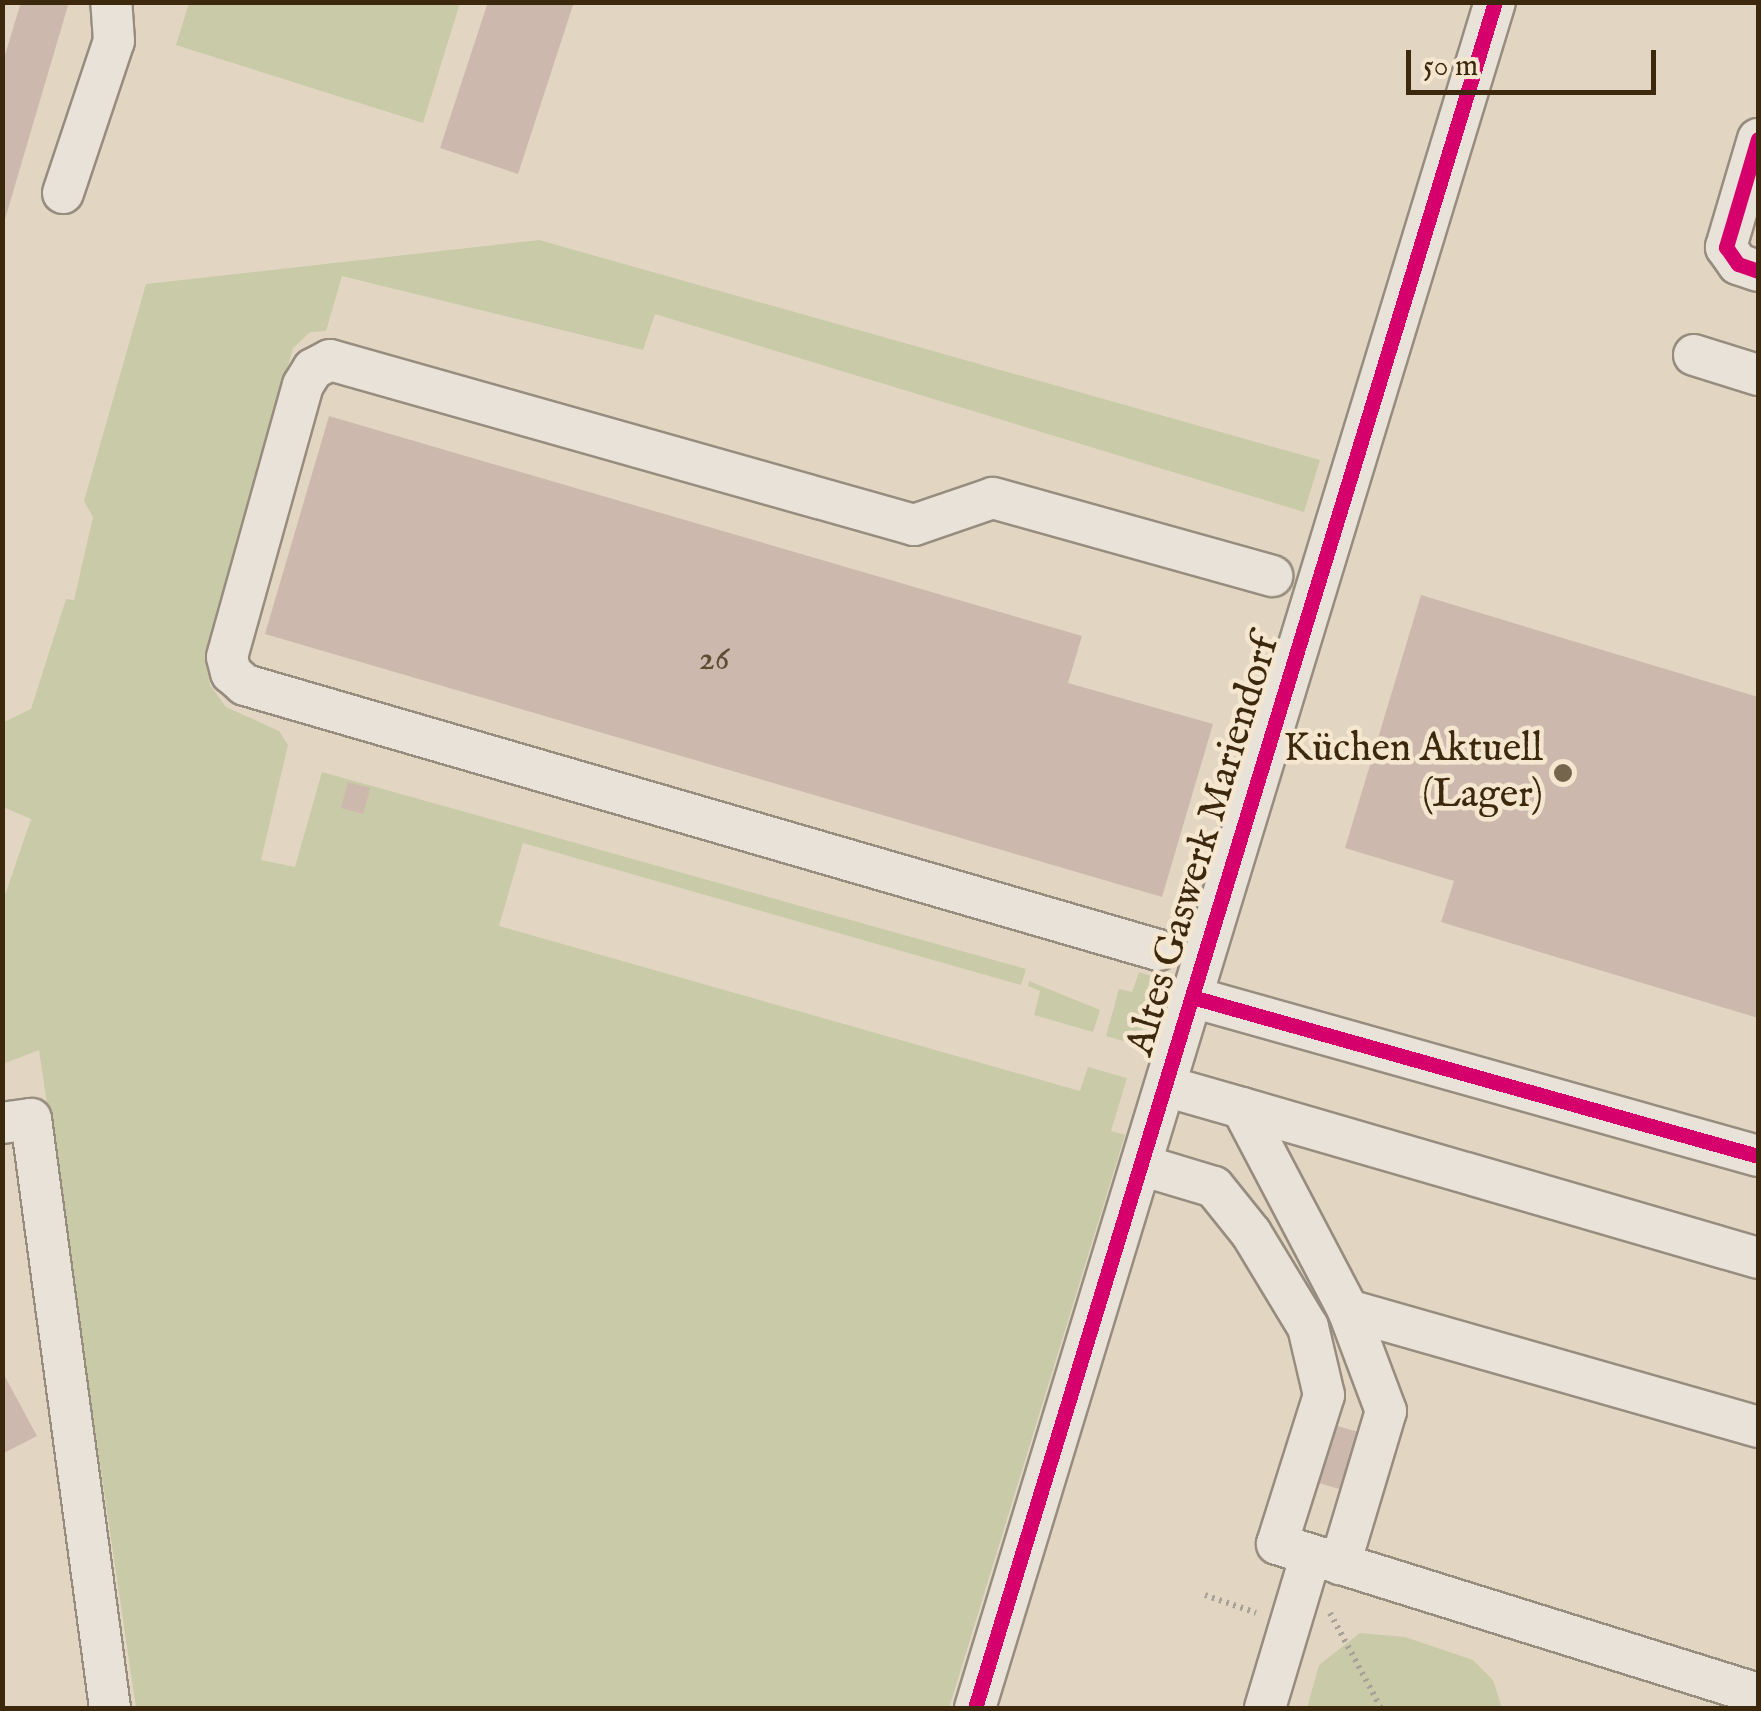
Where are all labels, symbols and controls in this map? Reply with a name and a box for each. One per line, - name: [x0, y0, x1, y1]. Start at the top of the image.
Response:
- scale bar: [1411, 30, 1661, 92]
- text: 50 m: [1423, 48, 1478, 86]
- street label: Altes Gaswerk Mariendorf: [1117, 630, 1291, 1062]
- house number: 26: [698, 639, 730, 681]
- place label: Küchen Aktuell (Lager): [1284, 726, 1543, 820]
- marker: Küchen Aktuell (Lager): [1552, 762, 1574, 784]

